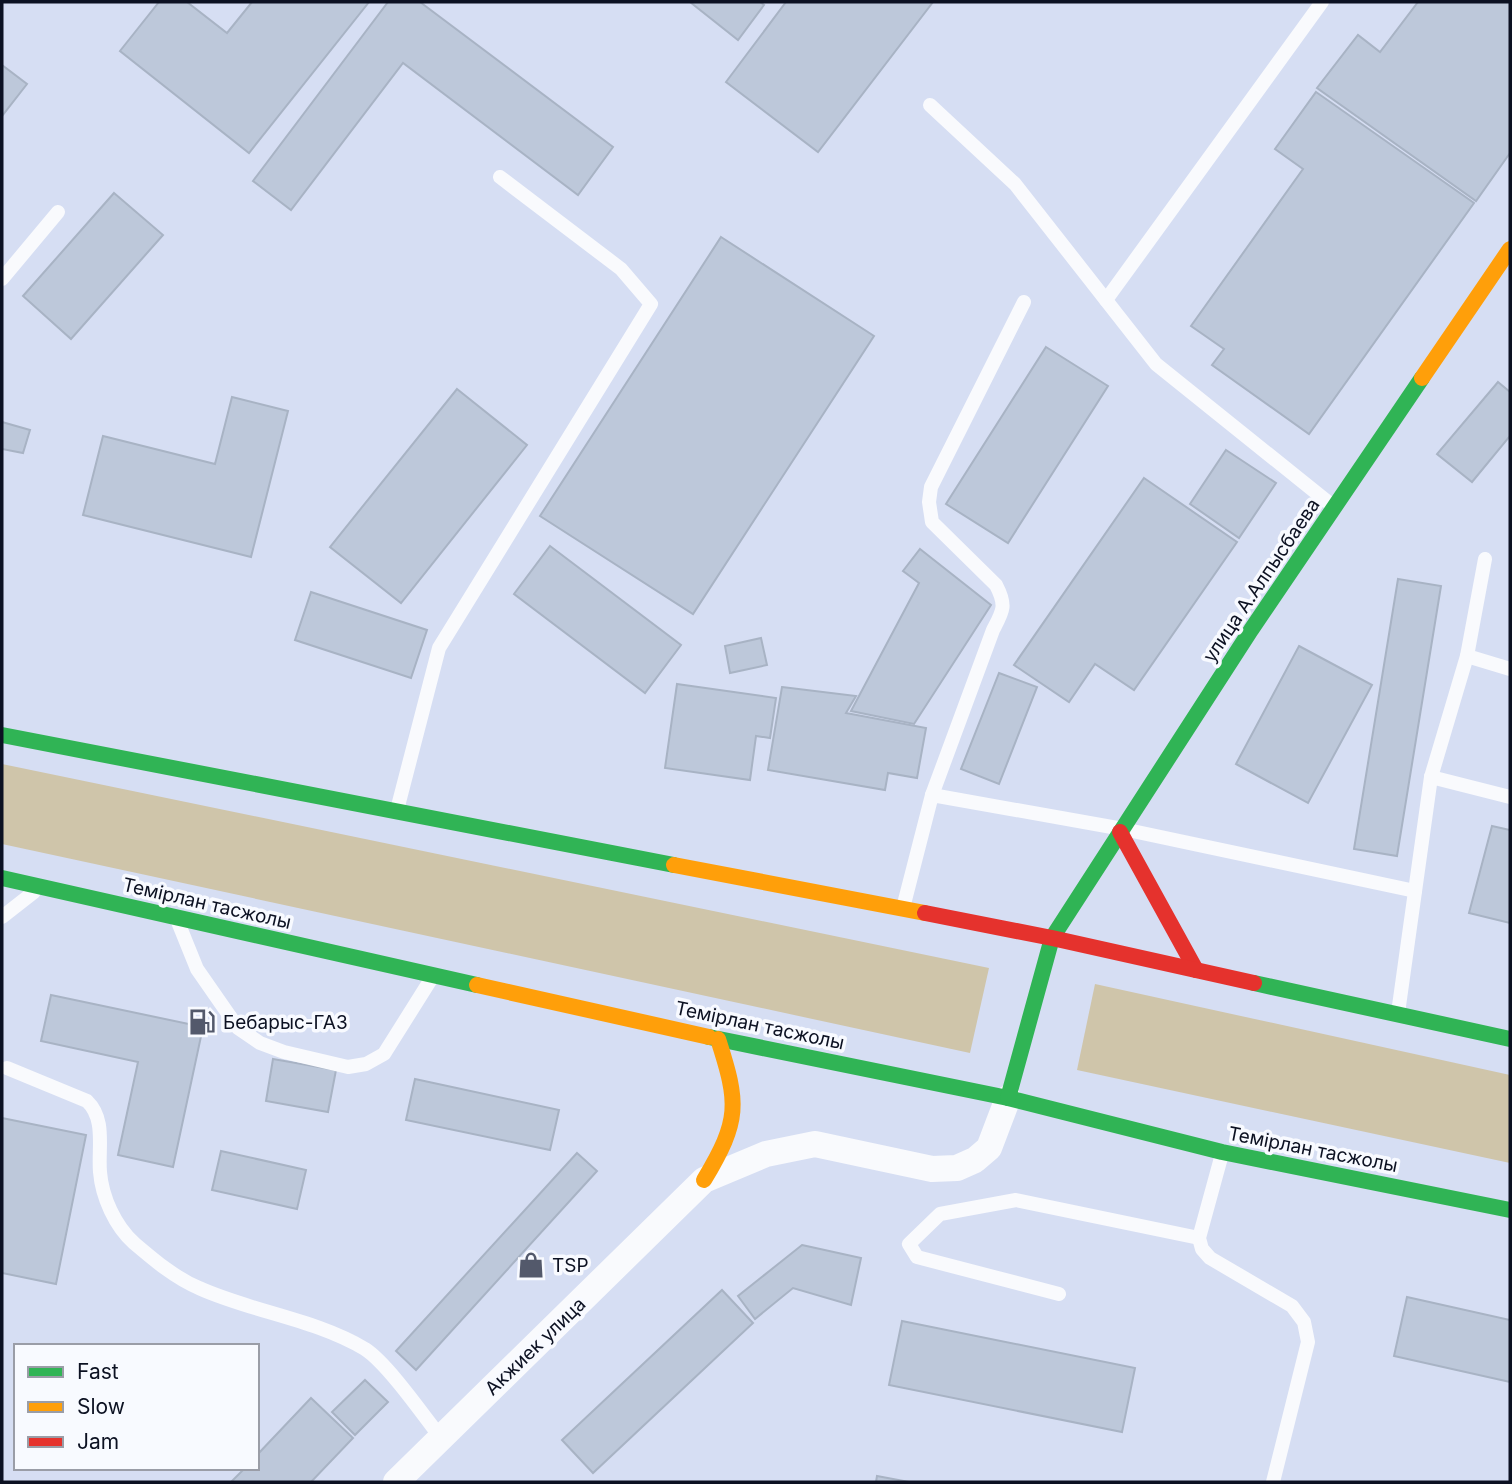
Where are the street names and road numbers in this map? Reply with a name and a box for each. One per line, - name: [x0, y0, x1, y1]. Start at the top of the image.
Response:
- street label: улица А.Алпысбаева: [1198, 494, 1325, 666]
- street label: Темірлан тасжолы: [120, 873, 293, 934]
- street label: Темірлан тасжолы: [673, 996, 846, 1055]
- street label: Темірлан тасжолы: [1226, 1122, 1400, 1177]
- street label: Акжиек улица: [480, 1293, 590, 1400]

